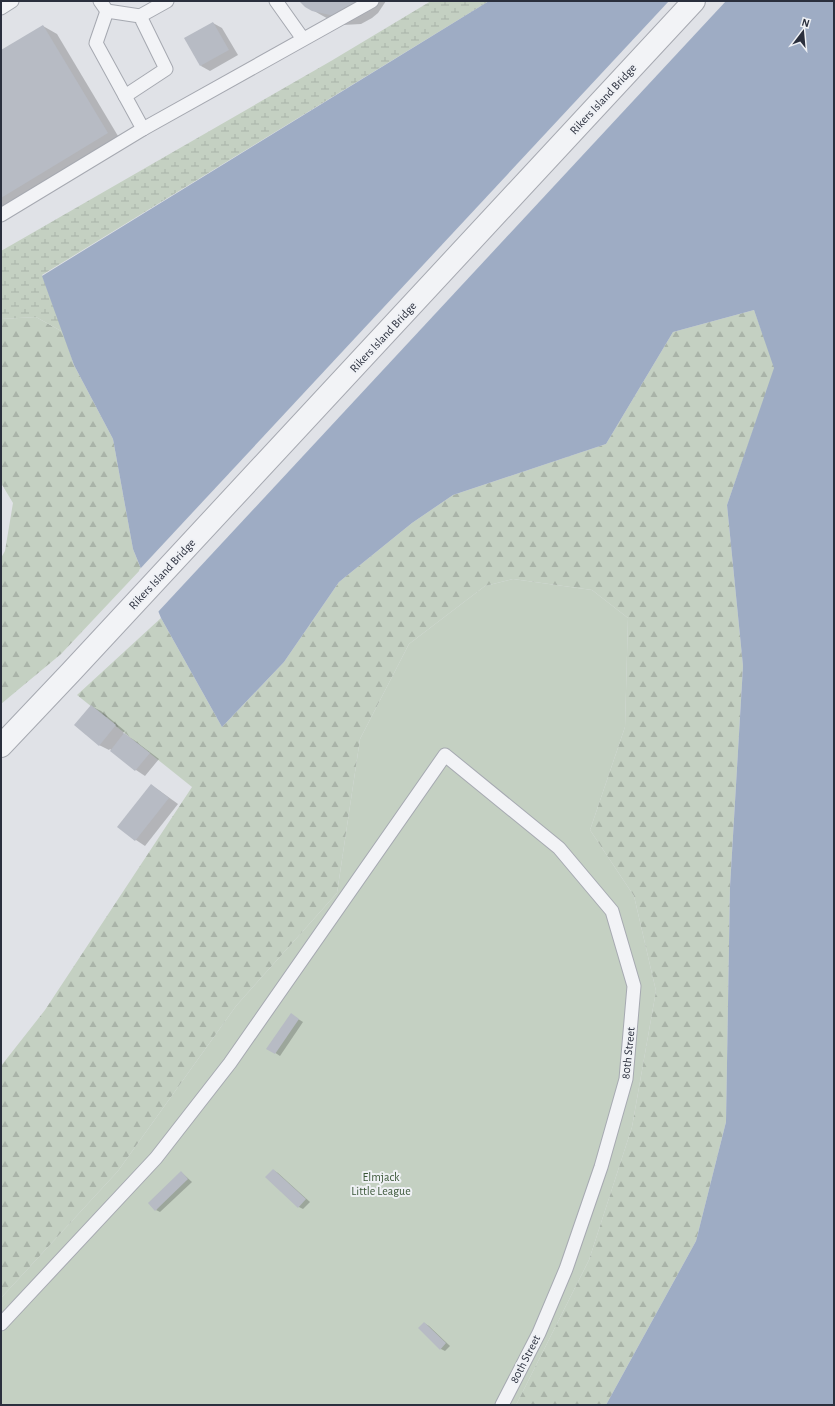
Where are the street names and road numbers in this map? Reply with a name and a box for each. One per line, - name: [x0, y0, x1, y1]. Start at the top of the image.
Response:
- street label: Rikers Island Bridge: [567, 61, 639, 137]
- street label: Rikers Island Bridge: [347, 299, 419, 375]
- street label: Rikers Island Bridge: [126, 536, 198, 612]
- street label: 80th Street: [619, 1026, 637, 1080]
- street label: 80th Street: [508, 1333, 542, 1385]

